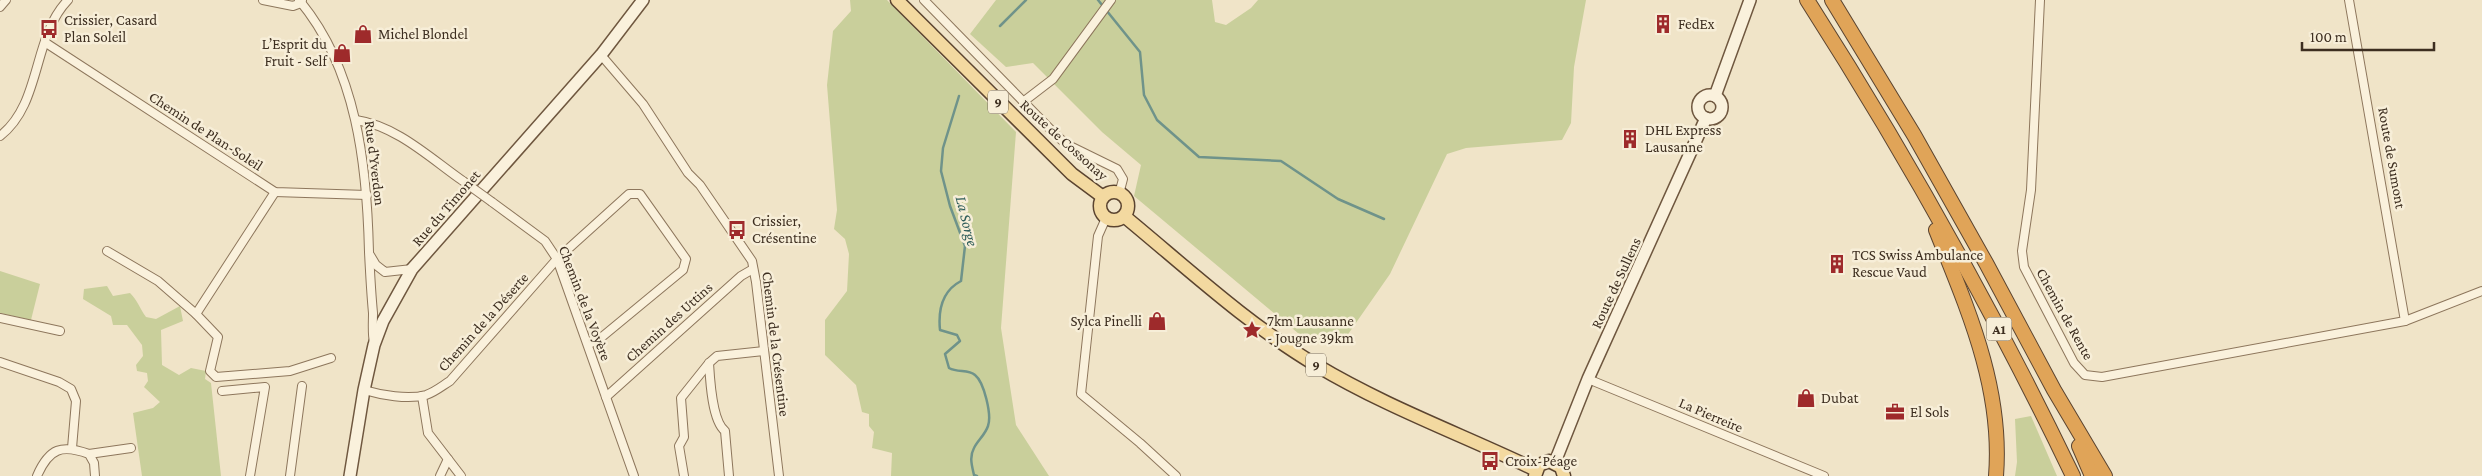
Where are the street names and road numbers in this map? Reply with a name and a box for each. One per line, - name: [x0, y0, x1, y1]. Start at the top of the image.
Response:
- street label: Chemin de Plan-Soleil: [146, 88, 266, 174]
- road number: 9: [988, 90, 1008, 114]
- street label: Route de Cossonay: [1016, 96, 1111, 184]
- street label: Route de Sumont: [2375, 106, 2409, 211]
- street label: Rue d'Yverdon: [362, 120, 388, 206]
- street label: Rue du Timonet: [409, 166, 484, 249]
- street label: Route de Sullens: [1588, 235, 1644, 331]
- street label: Chemin de la Voyère: [555, 243, 614, 363]
- street label: Chemin de Rente: [2033, 266, 2097, 363]
- street label: Chemin de la Déserte: [434, 269, 532, 375]
- street label: Chemin de la Crésentine: [759, 271, 793, 418]
- street label: Chemin des Uttins: [622, 279, 716, 365]
- road number: A1: [1986, 318, 2012, 340]
- road number: 9: [1306, 354, 1326, 376]
- street label: La Pierreire: [1677, 394, 1746, 436]

